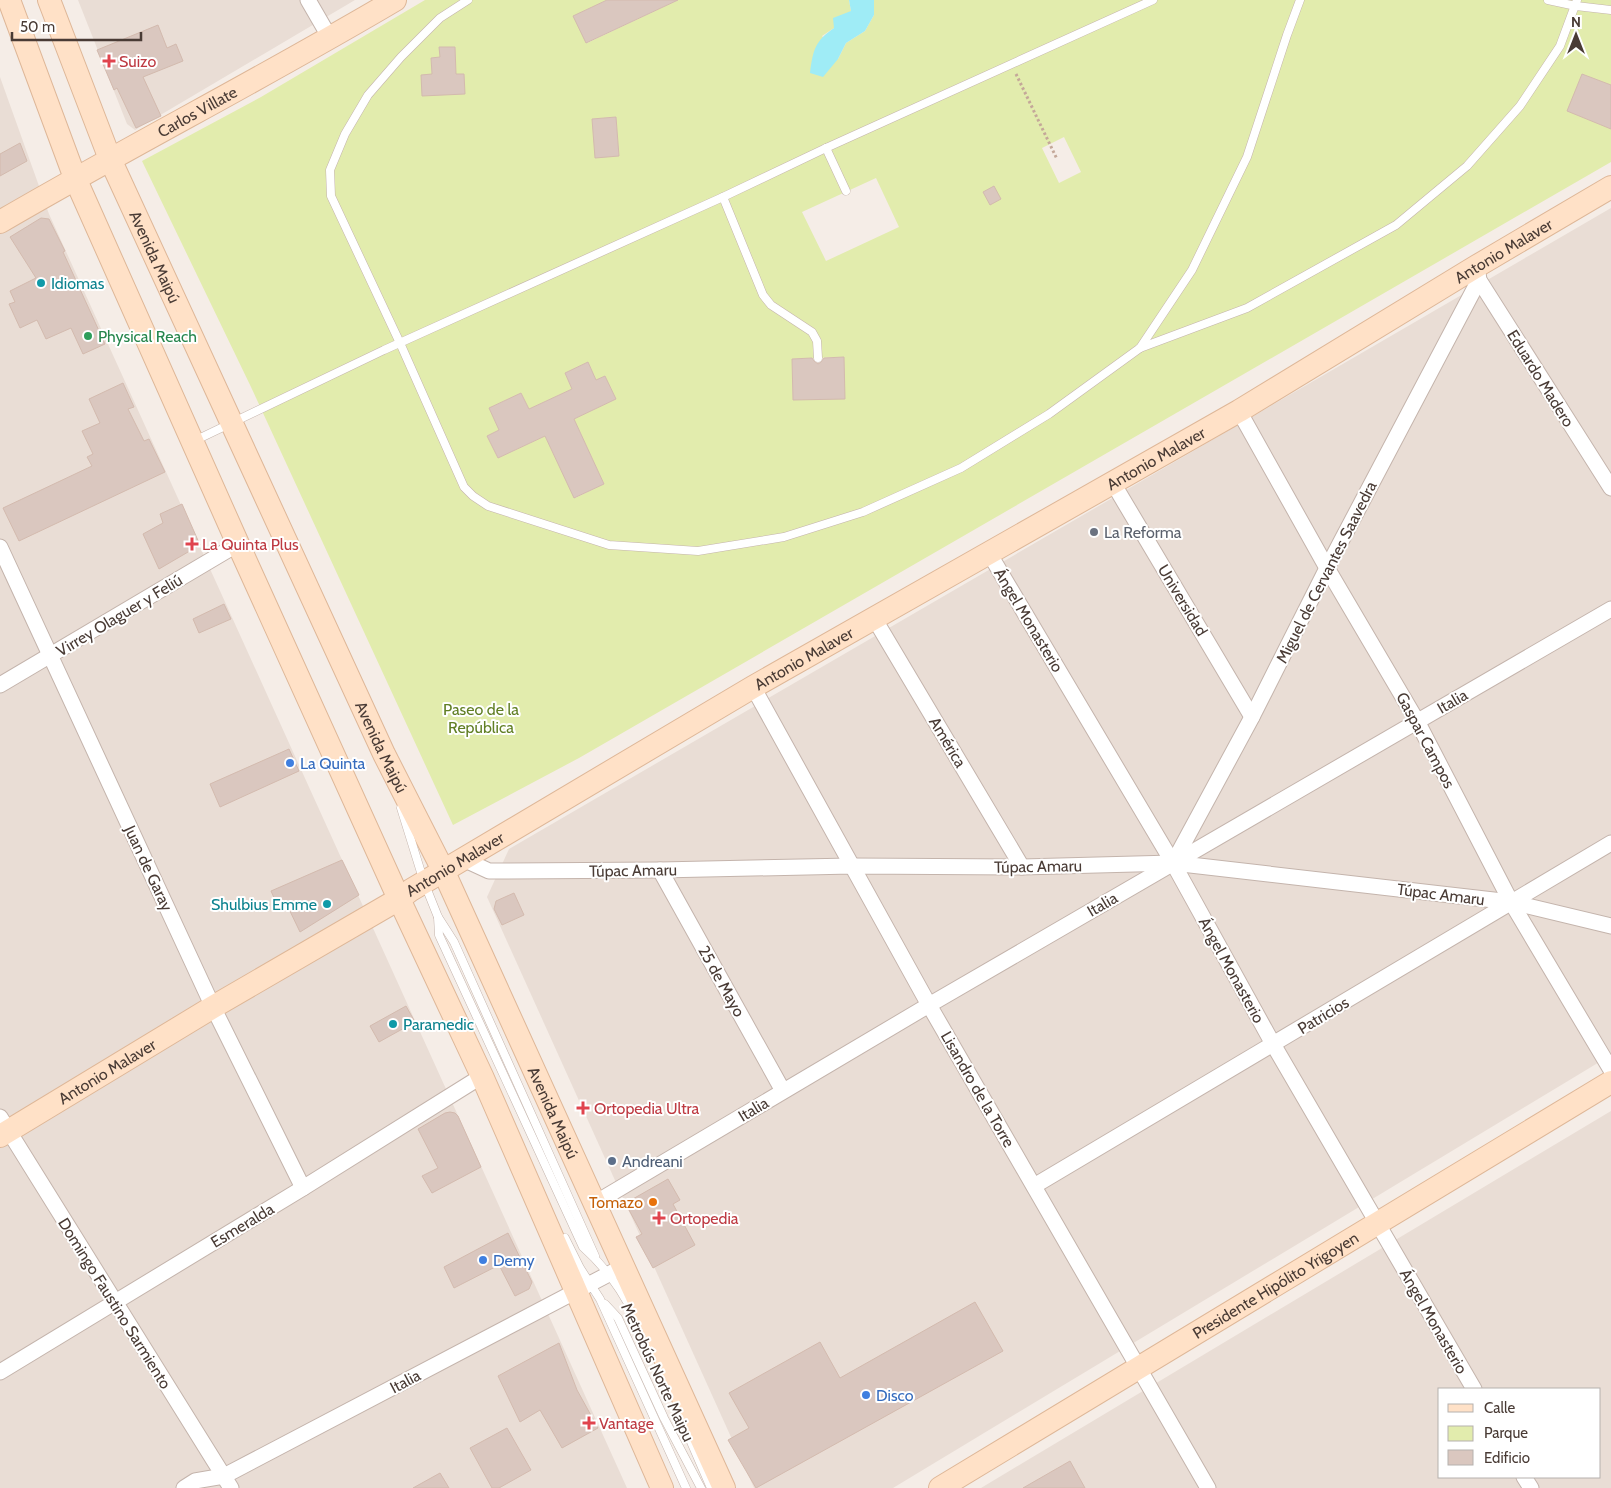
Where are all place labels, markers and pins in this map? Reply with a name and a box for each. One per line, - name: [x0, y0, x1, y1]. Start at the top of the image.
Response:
- place label: Suizo: [119, 52, 156, 71]
- marker: Suizo: [103, 55, 115, 67]
- place label: Idiomas: [51, 274, 105, 293]
- marker: Idiomas: [35, 277, 47, 289]
- place label: Physical Reach: [98, 327, 197, 346]
- marker: Physical Reach: [82, 330, 94, 342]
- place label: La Reforma: [1104, 523, 1182, 542]
- marker: La Reforma: [1088, 526, 1100, 538]
- place label: La Quinta Plus: [202, 535, 299, 554]
- marker: La Quinta Plus: [186, 538, 198, 550]
- place label: La Quinta: [300, 754, 366, 773]
- marker: La Quinta: [284, 757, 296, 769]
- place label: Shulbius Emme: [211, 895, 317, 914]
- marker: Shulbius Emme: [321, 898, 333, 910]
- place label: Paramedic: [403, 1015, 474, 1034]
- marker: Paramedic: [387, 1018, 399, 1030]
- place label: Ortopedia Ultra: [594, 1099, 699, 1118]
- marker: Ortopedia Ultra: [576, 1101, 590, 1115]
- place label: Andreani: [622, 1152, 683, 1171]
- marker: Andreani: [606, 1155, 618, 1167]
- place label: Tomazo: [589, 1193, 643, 1212]
- marker: Tomazo: [647, 1196, 659, 1208]
- place label: Ortopedia: [670, 1209, 739, 1228]
- marker: Ortopedia: [652, 1211, 666, 1225]
- place label: Demy: [493, 1251, 535, 1270]
- marker: Demy: [477, 1254, 489, 1266]
- place label: Disco: [876, 1386, 914, 1405]
- marker: Disco: [860, 1389, 872, 1401]
- place label: Vantage: [599, 1414, 654, 1433]
- marker: Vantage: [583, 1417, 595, 1429]

